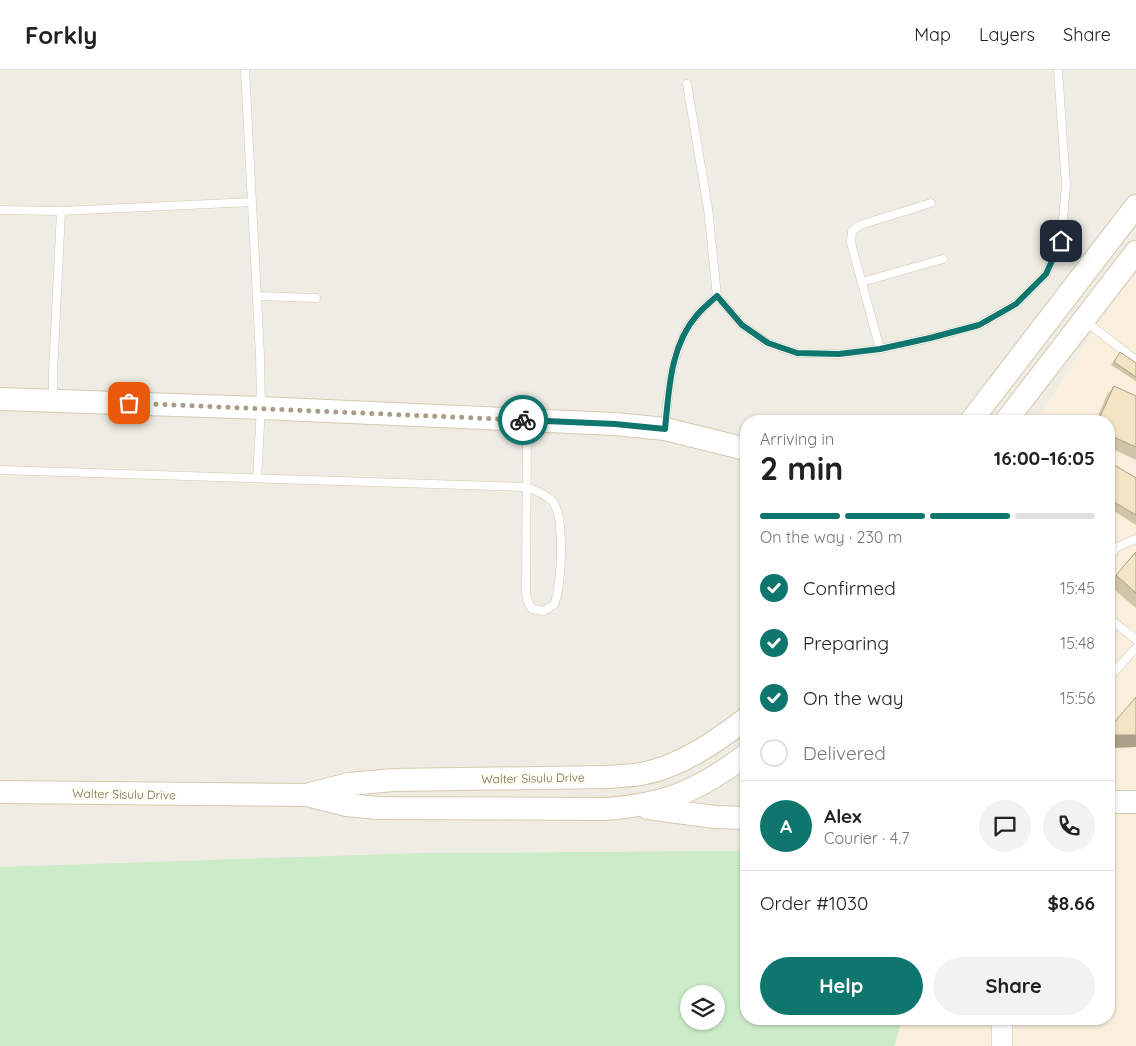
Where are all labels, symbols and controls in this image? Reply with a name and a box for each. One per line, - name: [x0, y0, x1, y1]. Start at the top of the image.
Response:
- text: Forkly: [25, 20, 97, 50]
- text: Map: [914, 23, 951, 46]
- text: Layers: [979, 23, 1035, 46]
- text: Share: [1063, 23, 1111, 46]
- pin: [1040, 220, 1082, 262]
- icon: home: [1047, 227, 1075, 255]
- pin: [108, 382, 150, 424]
- icon: bag: [115, 389, 143, 417]
- courier: [498, 395, 548, 445]
- icon: bike: [509, 406, 537, 434]
- text: Arriving in: [760, 429, 834, 449]
- text: 16:00–16:05: [994, 446, 1095, 470]
- text: 2 min: [760, 448, 843, 488]
- text: On the way · 230 m: [760, 527, 902, 547]
- icon: check: [760, 574, 788, 602]
- text: Confirmed: [803, 576, 896, 600]
- text: 15:45: [1060, 578, 1095, 598]
- icon: check: [760, 629, 788, 657]
- text: Preparing: [803, 631, 889, 655]
- text: 15:48: [1060, 633, 1095, 653]
- icon: check: [760, 684, 788, 712]
- text: On the way: [803, 686, 904, 710]
- text: 15:56: [1060, 688, 1095, 708]
- text: Delivered: [803, 741, 886, 765]
- street label: Walter Sisulu Drive: [481, 770, 585, 786]
- street label: Walter Sisulu Drive: [72, 786, 176, 802]
- button: chat: [979, 800, 1031, 852]
- button: phone: [1043, 800, 1095, 852]
- text: Alex: [824, 804, 862, 828]
- text: A: [780, 814, 792, 838]
- text: Courier · 4.7: [824, 828, 909, 848]
- text: Order #1030: [760, 891, 868, 915]
- text: $8.66: [1047, 891, 1095, 915]
- button: Help: [760, 957, 923, 1015]
- button: Share: [933, 957, 1095, 1015]
- map controls: [680, 985, 725, 1030]
- button: layers: [680, 985, 725, 1030]

